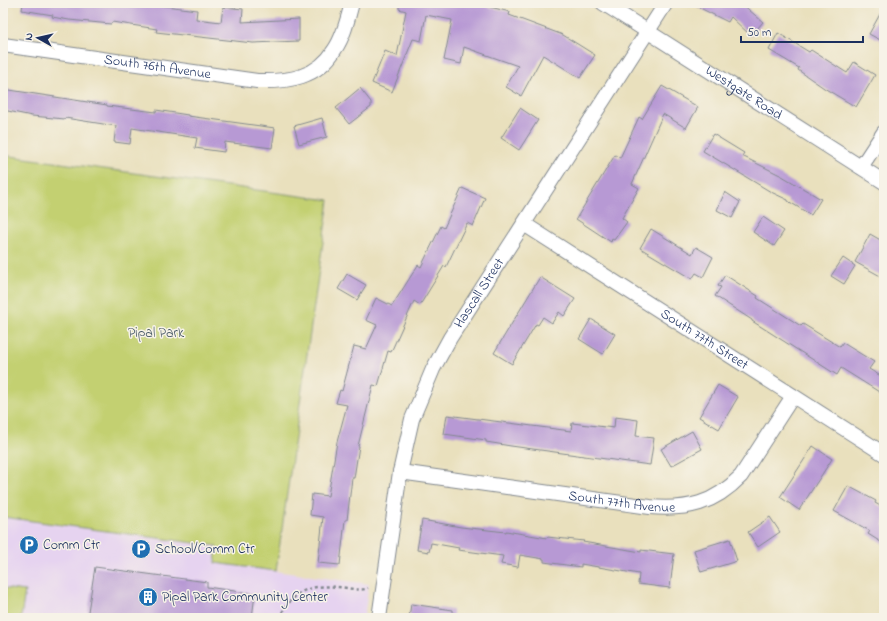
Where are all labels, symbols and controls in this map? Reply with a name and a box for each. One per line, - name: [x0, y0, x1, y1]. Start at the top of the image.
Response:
- north arrow: [18, 18, 58, 58]
- scale bar: [741, 18, 863, 44]
- text: 50 m: [747, 24, 771, 42]
- text: N: [21, 32, 38, 42]
- street label: South 76th Avenue: [103, 49, 213, 85]
- street label: Westgate Road: [701, 60, 787, 125]
- street label: Hascall Street: [448, 253, 510, 332]
- street label: South 77th Street: [656, 303, 753, 375]
- park label: Pipal Park: [128, 323, 185, 344]
- street label: South 77th Avenue: [567, 485, 676, 518]
- parking icon: Comm Ctr: [18, 534, 40, 556]
- place label: Comm Ctr: [43, 535, 101, 556]
- parking icon: School/Comm Ctr: [130, 538, 152, 560]
- place label: School/Comm Ctr: [155, 539, 255, 560]
- building icon: Pipal Park Community Center: [137, 586, 159, 608]
- place label: Pipal Park Community Center: [162, 587, 329, 609]

